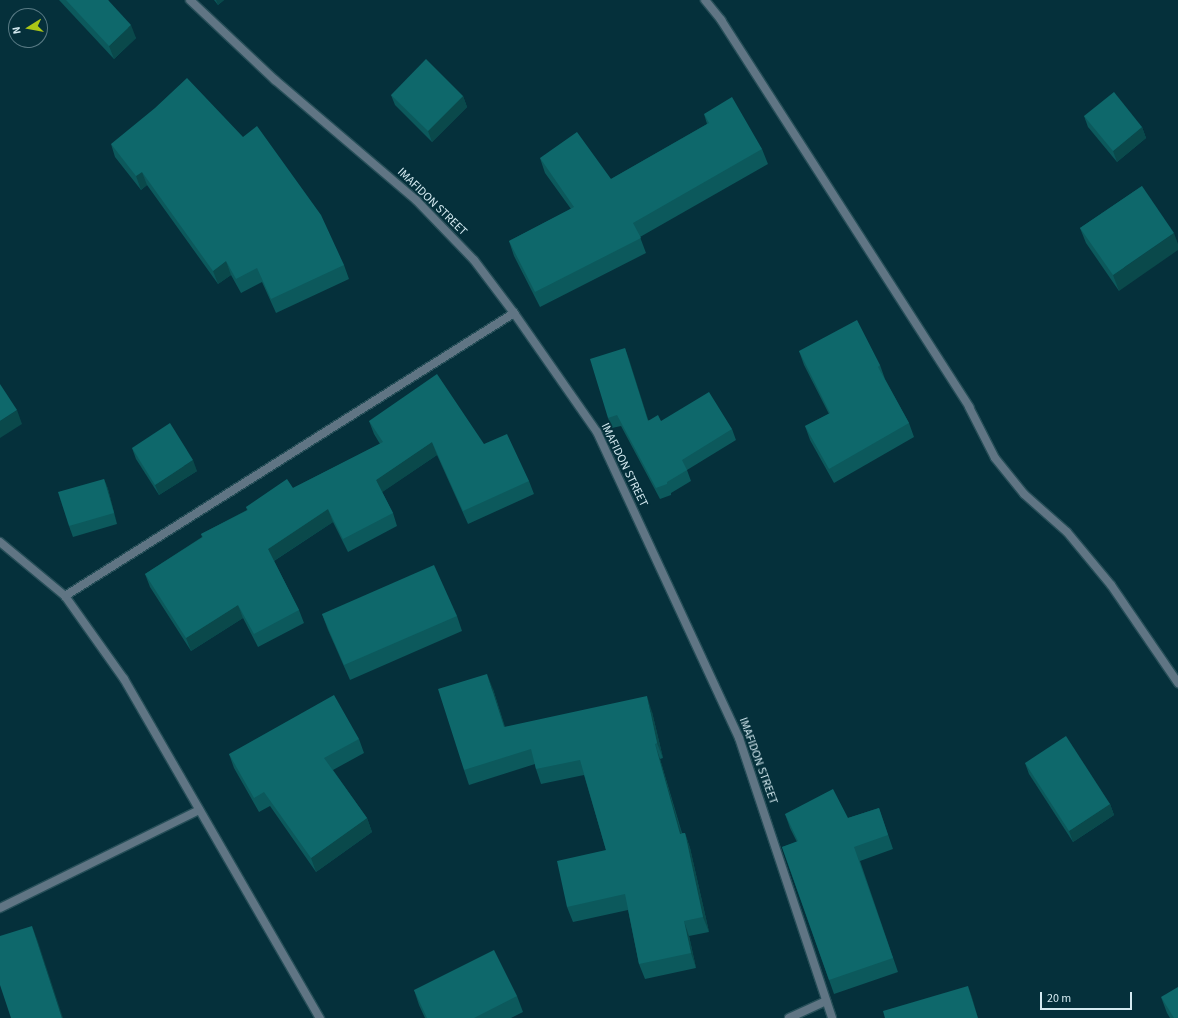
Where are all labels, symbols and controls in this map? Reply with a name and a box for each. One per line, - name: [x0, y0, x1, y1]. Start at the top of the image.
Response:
- north arrow: [8, 8, 48, 48]
- text: N: [9, 25, 25, 35]
- street label: IMAFIDON STREET: [394, 165, 470, 239]
- street label: IMAFIDON STREET: [597, 421, 651, 509]
- street label: IMAFIDON STREET: [736, 716, 780, 806]
- scale bar: [1042, 984, 1134, 1010]
- text: 20 m: [1047, 990, 1071, 1007]

